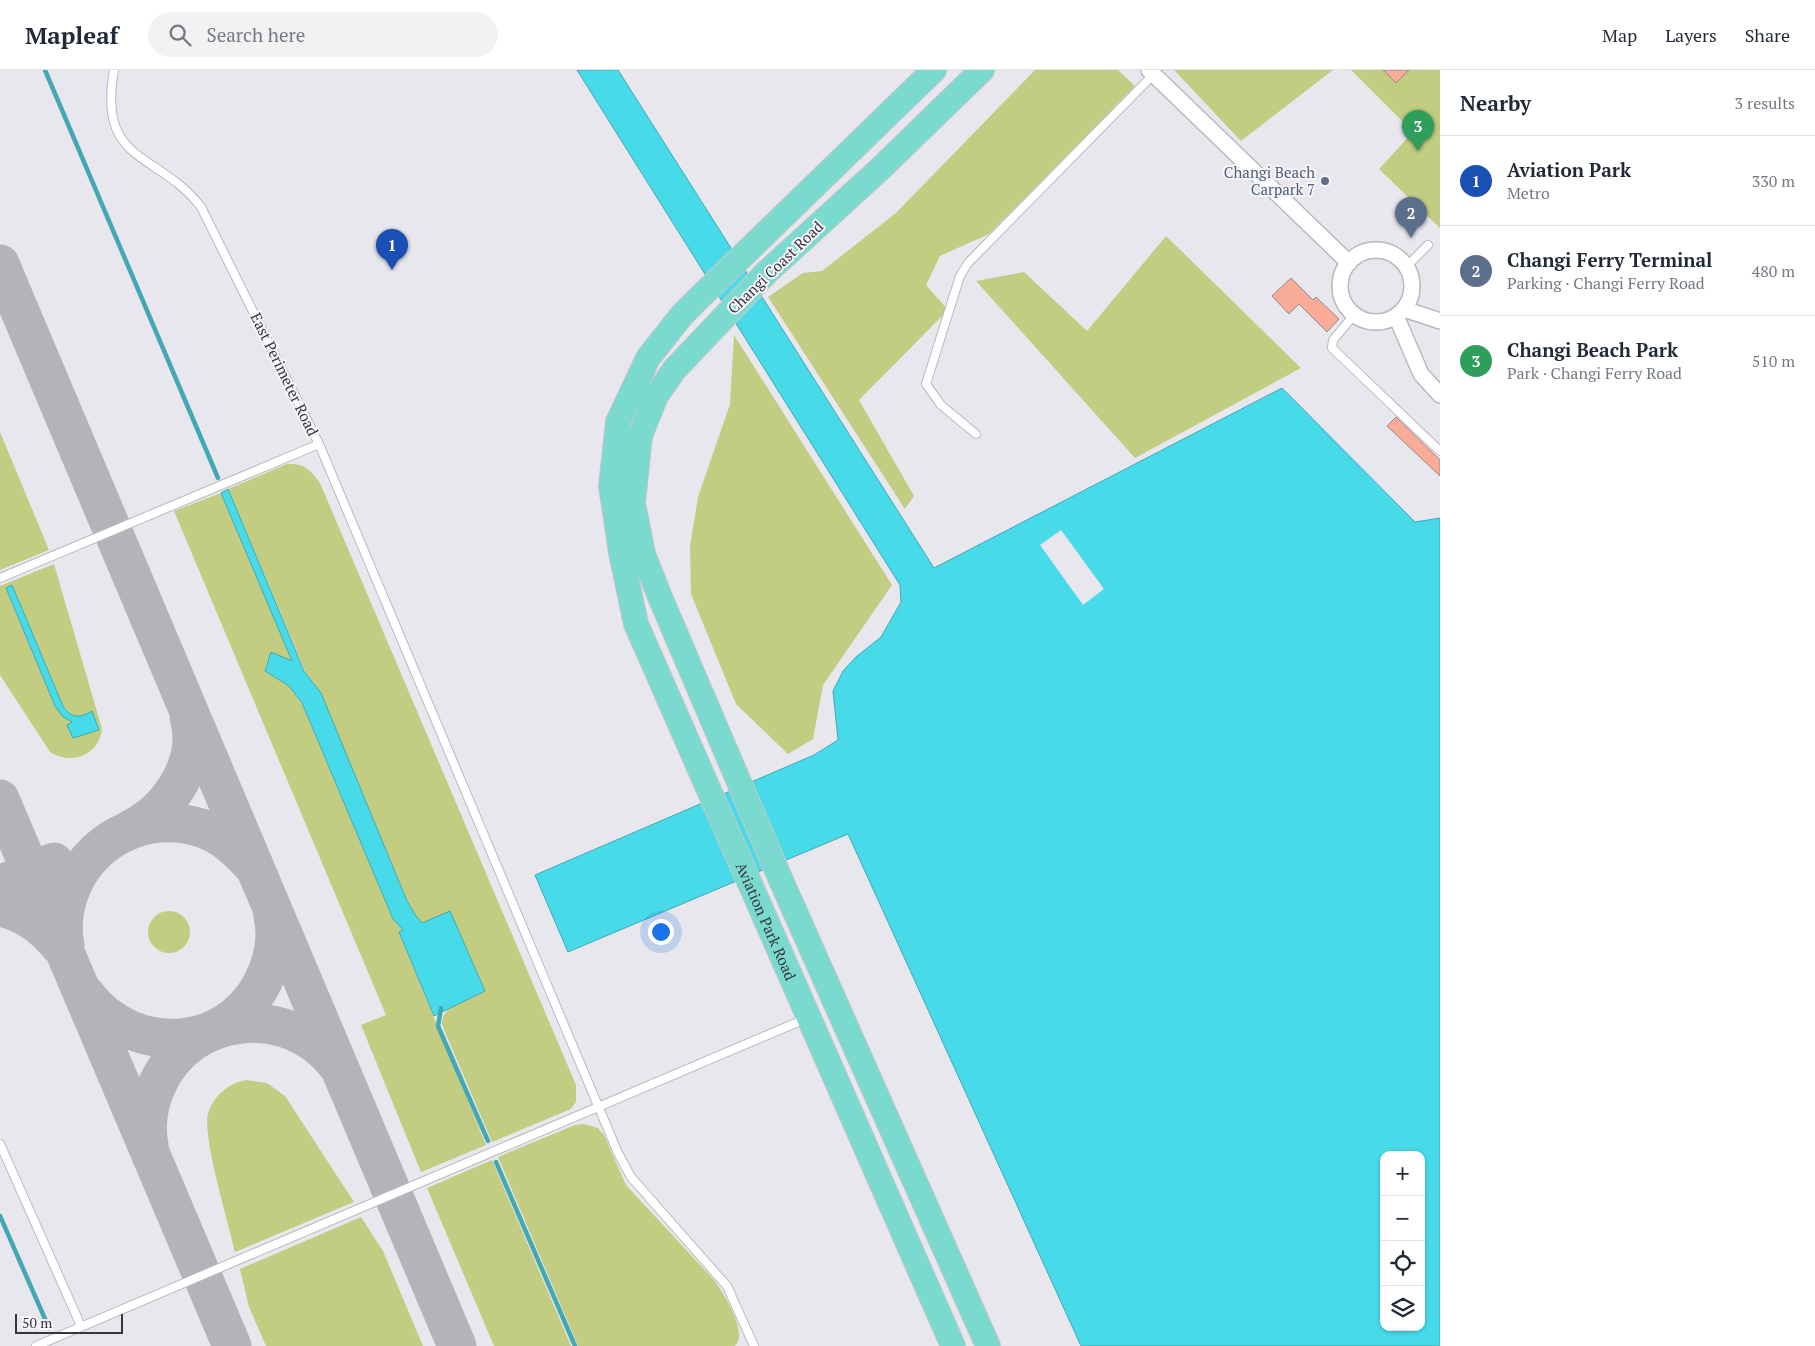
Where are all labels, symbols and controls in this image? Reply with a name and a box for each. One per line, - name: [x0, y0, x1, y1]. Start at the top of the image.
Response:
- search box: [148, 12, 498, 57]
- text: Mapleaf: [25, 19, 118, 51]
- icon: search: [166, 21, 194, 49]
- text: Search here: [206, 22, 305, 47]
- text: Map: [1602, 23, 1637, 47]
- text: Layers: [1665, 23, 1717, 47]
- text: Share: [1745, 23, 1790, 47]
- text: Nearby: [1460, 89, 1531, 117]
- text: 3 results: [1735, 92, 1795, 114]
- pin: 3: [1402, 110, 1434, 151]
- text: Aviation Park: [1507, 157, 1631, 182]
- place label: Changi Beach Carpark 7: [1224, 162, 1315, 199]
- text: 1: [1471, 170, 1481, 192]
- text: 330 m: [1752, 170, 1795, 192]
- marker: Changi Beach Carpark 7: [1319, 175, 1331, 187]
- text: Metro: [1507, 182, 1550, 204]
- pin: 2: [1395, 197, 1427, 238]
- street label: Changi Coast Road: [723, 216, 827, 318]
- pin: 1: [376, 229, 408, 270]
- text: Changi Ferry Terminal: [1507, 247, 1712, 272]
- text: 2: [1471, 260, 1481, 282]
- text: 480 m: [1752, 260, 1795, 282]
- text: Parking · Changi Ferry Road: [1507, 272, 1705, 294]
- street label: East Perimeter Road: [246, 309, 324, 439]
- text: Changi Beach Park: [1507, 337, 1678, 362]
- text: 3: [1471, 350, 1481, 372]
- text: 510 m: [1752, 350, 1795, 372]
- text: Park · Changi Ferry Road: [1507, 362, 1682, 384]
- street label: Aviation Park Road: [732, 859, 801, 983]
- your location: [648, 919, 674, 945]
- map controls: [1380, 1151, 1425, 1331]
- button: +: [1380, 1151, 1425, 1196]
- button: −: [1380, 1196, 1425, 1241]
- button: locate: [1380, 1241, 1425, 1286]
- button: layers: [1380, 1286, 1425, 1331]
- scale bar: [15, 1311, 122, 1334]
- text: 50 m: [22, 1313, 52, 1332]

